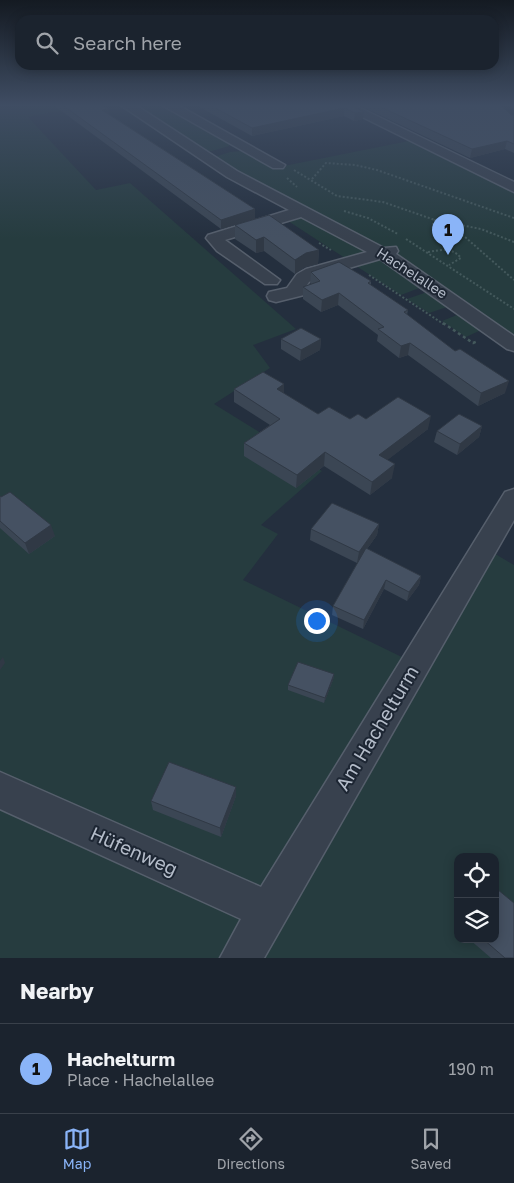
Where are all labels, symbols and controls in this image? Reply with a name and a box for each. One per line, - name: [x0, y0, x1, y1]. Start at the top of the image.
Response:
- search box: [15, 15, 499, 70]
- icon: search: [33, 29, 61, 57]
- text: Search here: [73, 31, 182, 54]
- pin: 1: [432, 214, 464, 255]
- street label: Hachelallee: [374, 244, 451, 302]
- your location: [304, 608, 330, 634]
- street label: Am Hachelturm: [330, 661, 423, 794]
- street label: Hüfenweg: [87, 821, 181, 880]
- map controls: [454, 853, 499, 943]
- button: locate: [454, 853, 499, 898]
- button: layers: [454, 898, 499, 943]
- text: Nearby: [20, 978, 94, 1004]
- text: Hachelturm: [67, 1047, 175, 1070]
- text: 1: [32, 1059, 40, 1079]
- text: 190 m: [448, 1059, 494, 1079]
- text: Place · Hachelallee: [67, 1070, 214, 1090]
- tab: Map: [63, 1125, 91, 1172]
- tab: Directions: [217, 1125, 285, 1172]
- tab: Saved: [410, 1125, 451, 1172]

